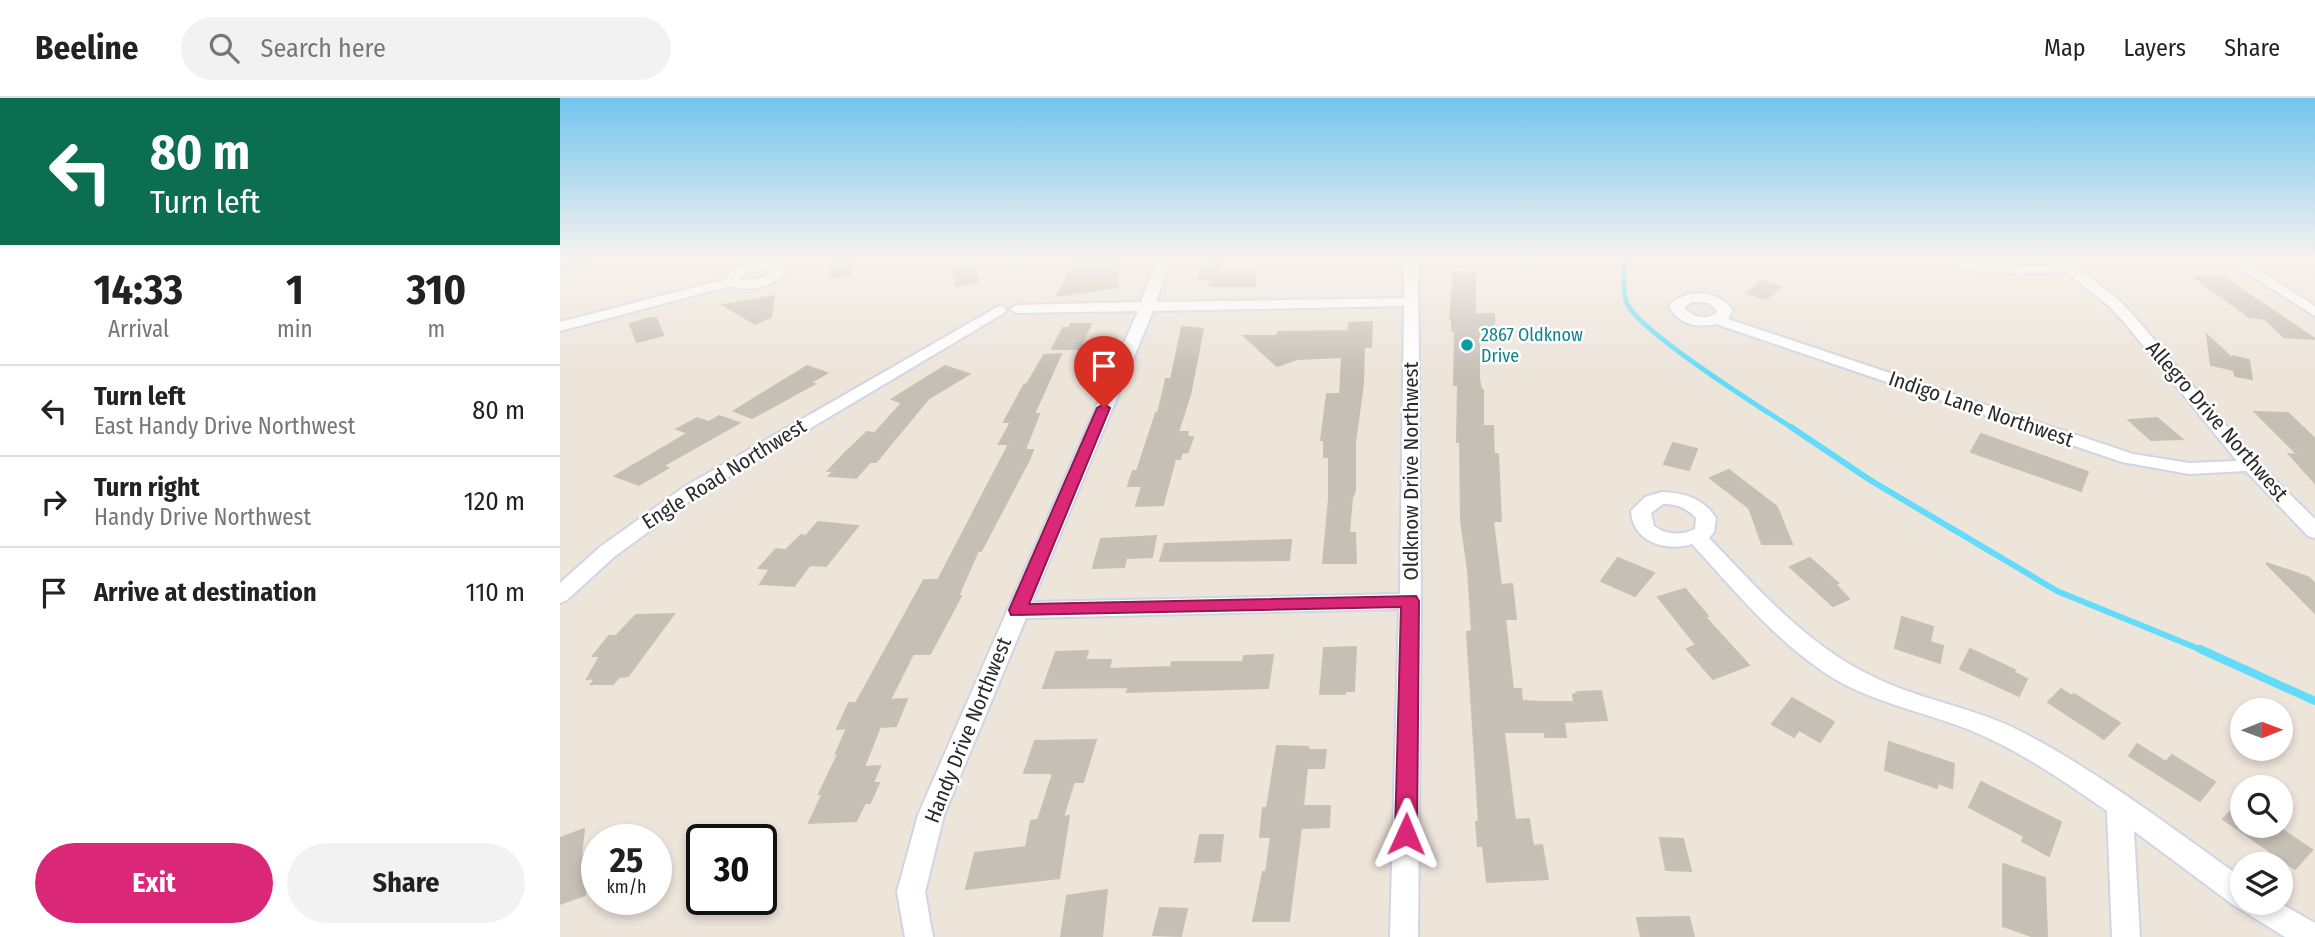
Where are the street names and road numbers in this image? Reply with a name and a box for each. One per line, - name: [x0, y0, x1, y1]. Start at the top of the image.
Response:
- street label: Allegro Drive Northwest: [2140, 336, 2294, 506]
- street label: Oldknow Drive Northwest: [1398, 361, 1424, 580]
- street label: Indigo Lane Northwest: [1885, 365, 2077, 453]
- street label: Engle Road Northwest: [637, 413, 811, 535]
- street label: Handy Drive Northwest: [919, 633, 1017, 827]

